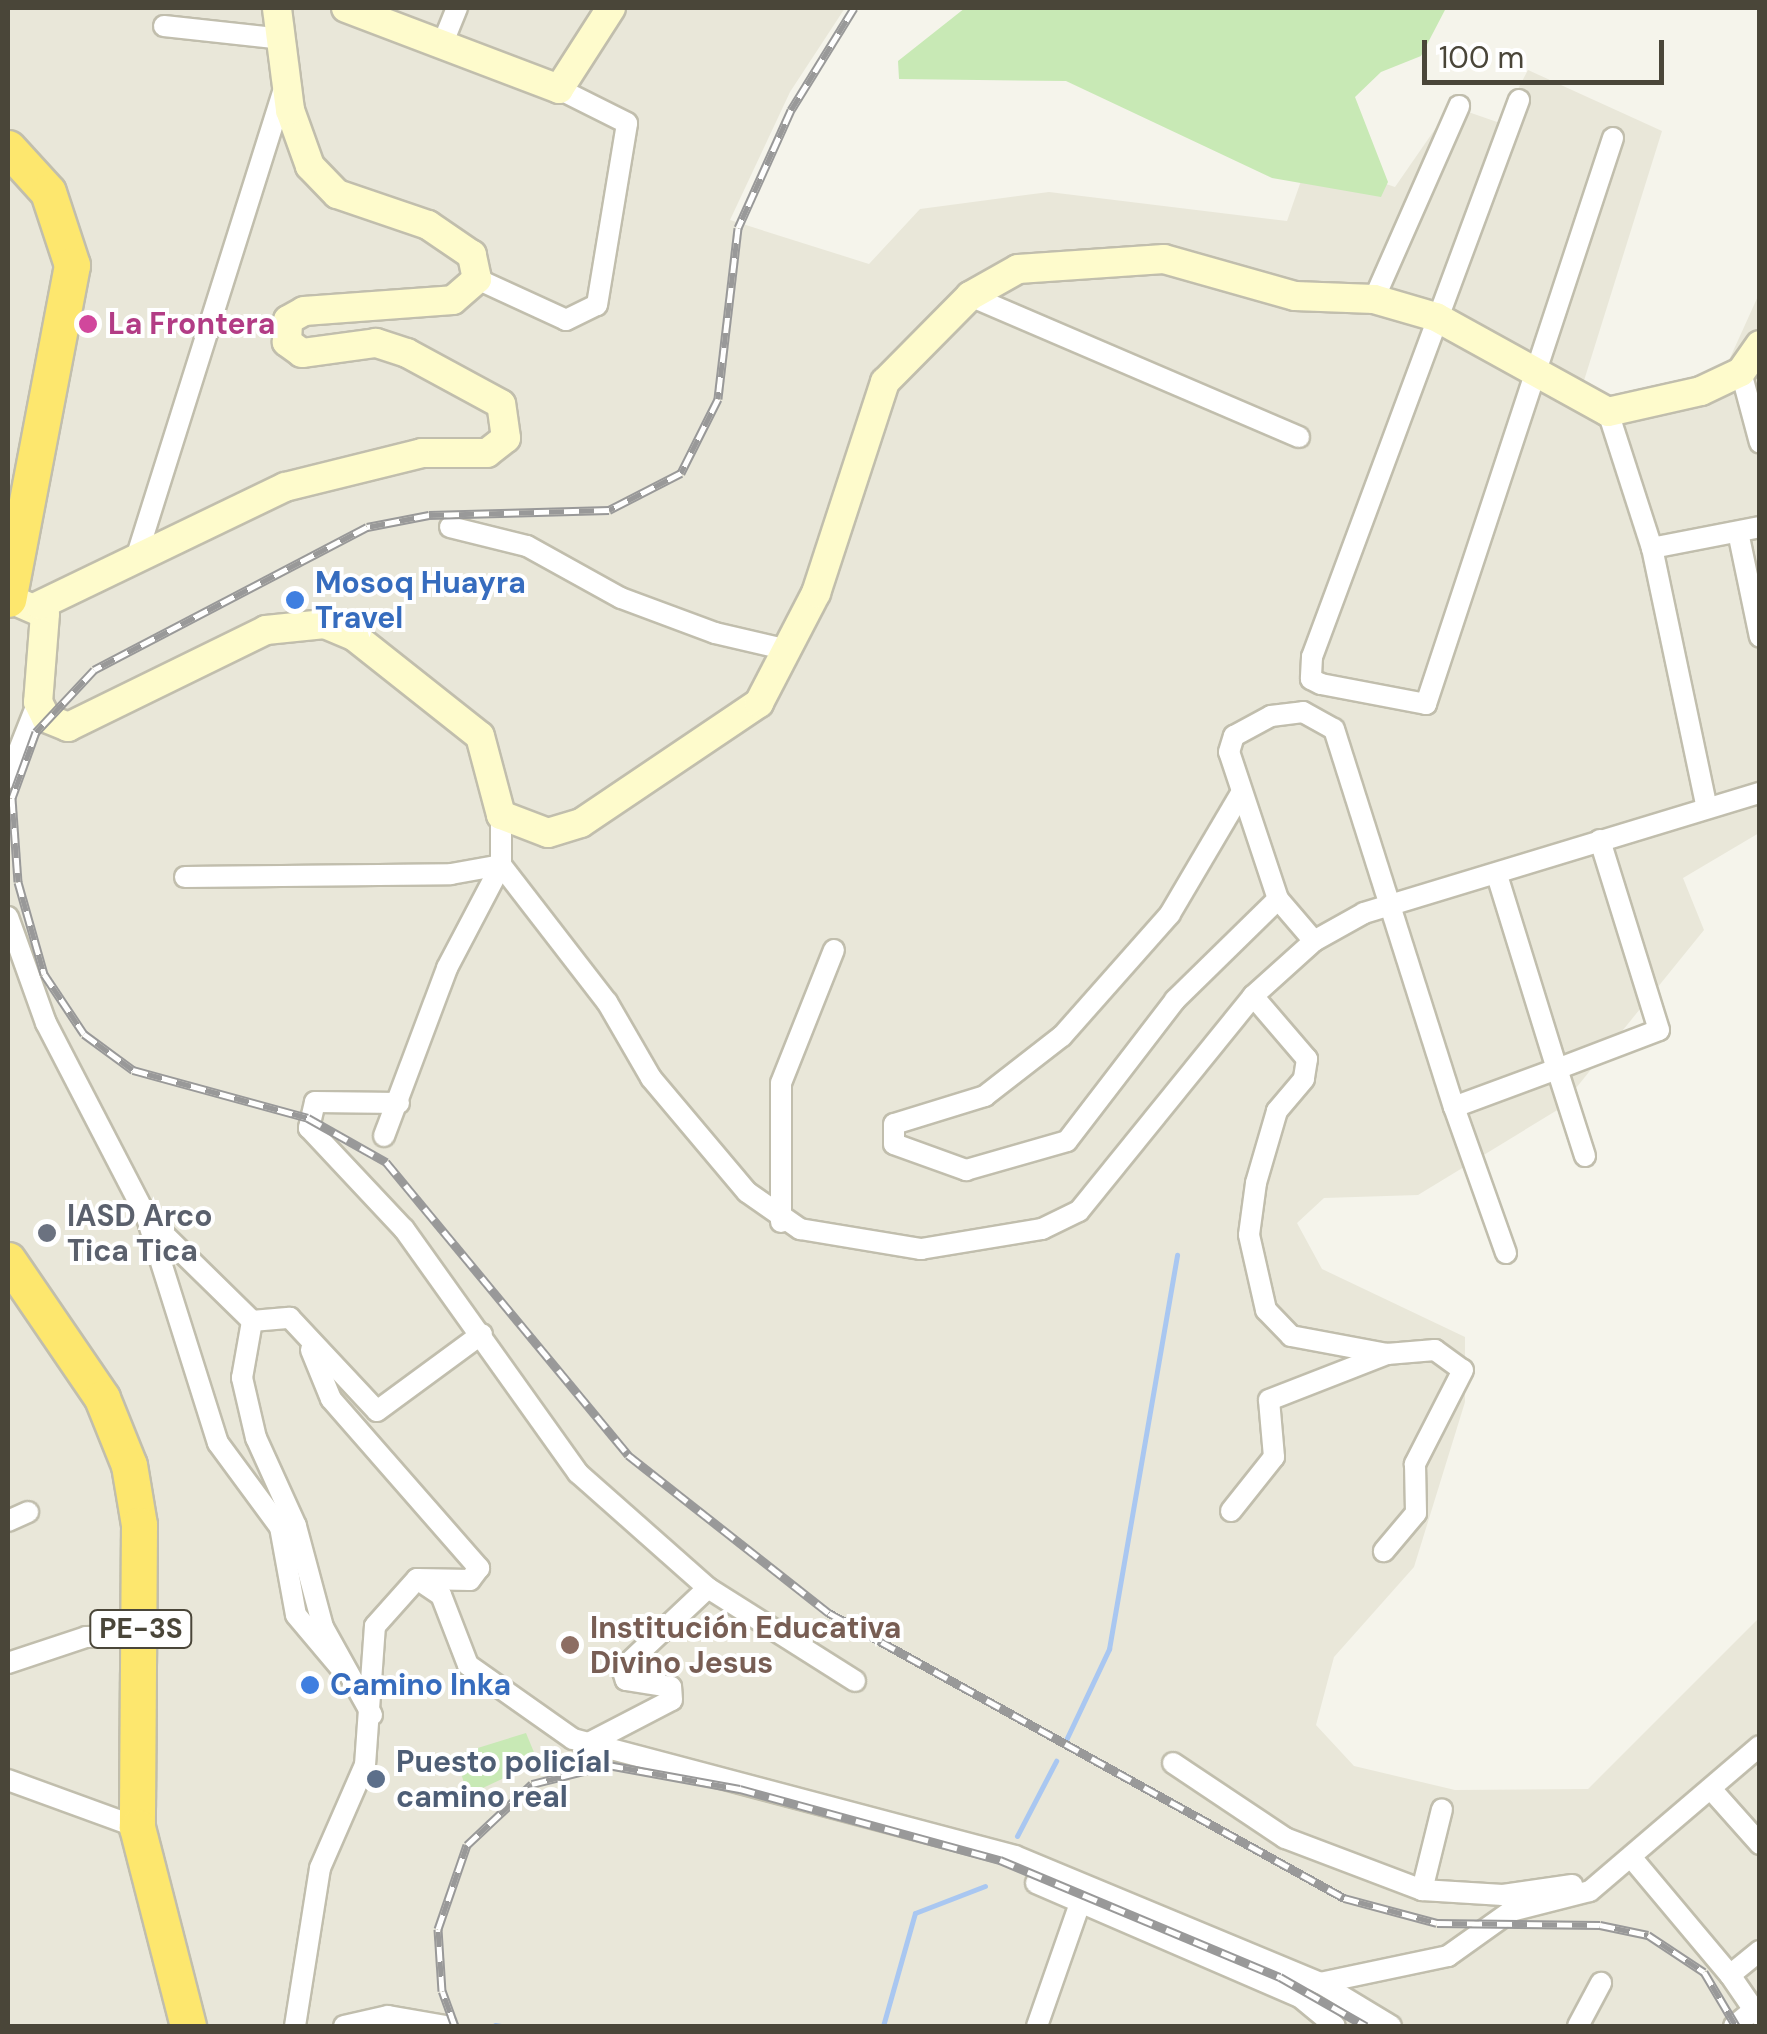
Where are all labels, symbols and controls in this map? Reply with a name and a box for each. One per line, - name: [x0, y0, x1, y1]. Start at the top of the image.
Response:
- scale bar: [1427, 20, 1670, 82]
- text: 100 m: [1439, 38, 1524, 77]
- place label: La Frontera: [108, 306, 275, 342]
- marker: La Frontera: [77, 313, 99, 335]
- place label: Mosoq Huayra Travel: [315, 565, 526, 636]
- marker: Mosoq Huayra Travel: [284, 589, 306, 611]
- place label: IASD Arco Tica Tica: [67, 1198, 213, 1268]
- marker: IASD Arco Tica Tica: [36, 1222, 58, 1244]
- road number: PE-3S: [88, 1606, 194, 1652]
- place label: Institución Educativa Divino Jesus: [590, 1610, 901, 1680]
- marker: Institución Educativa Divino Jesus: [559, 1634, 581, 1656]
- place label: Camino Inka: [330, 1667, 511, 1703]
- marker: Camino Inka: [299, 1674, 321, 1696]
- place label: Puesto policíal camino real: [396, 1744, 610, 1814]
- marker: Puesto policíal camino real: [365, 1768, 387, 1790]

